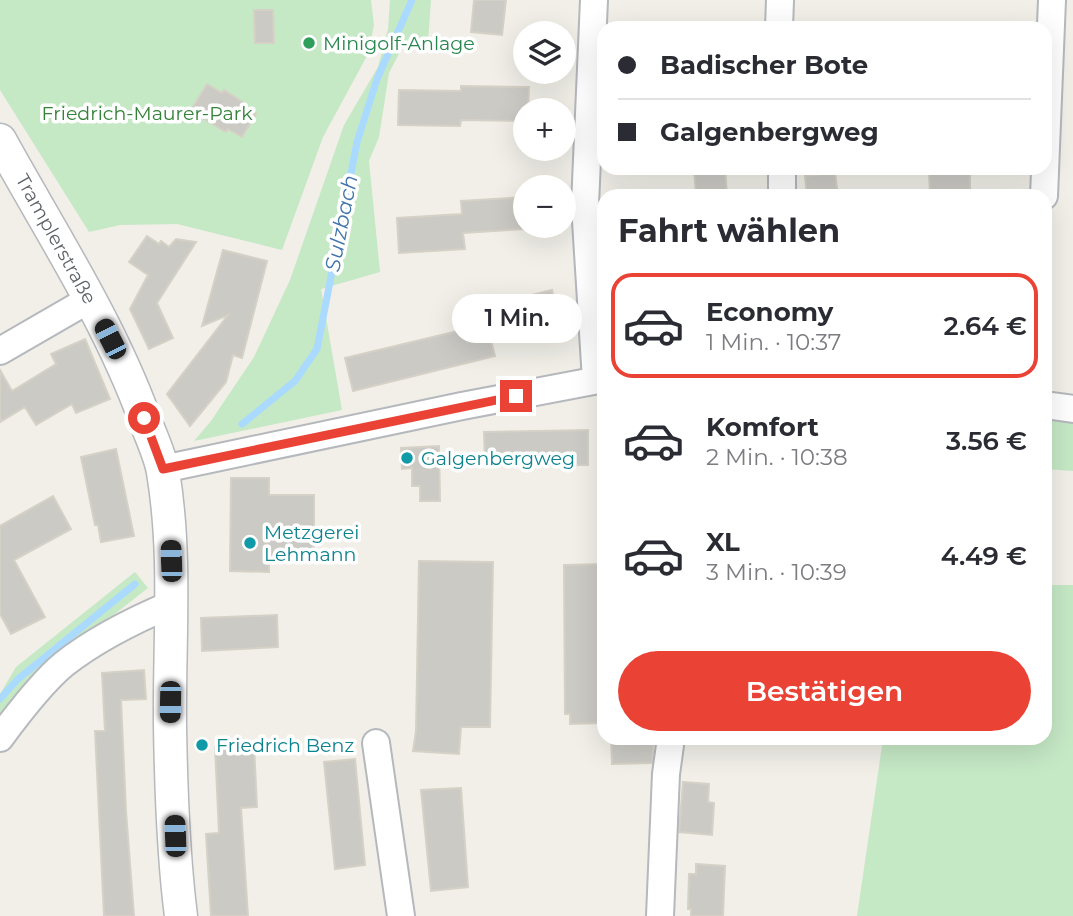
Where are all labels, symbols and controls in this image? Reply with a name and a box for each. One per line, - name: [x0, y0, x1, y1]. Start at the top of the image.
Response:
- map controls: [513, 21, 576, 238]
- button: layers: [513, 21, 576, 84]
- place label: Minigolf-Anlage: [323, 32, 475, 55]
- marker: Minigolf-Anlage: [301, 35, 317, 51]
- text: Badischer Bote: [660, 49, 868, 81]
- button: +: [513, 98, 576, 161]
- park label: Friedrich-Maurer-Park: [41, 102, 253, 125]
- text: Galgenbergweg: [660, 116, 879, 148]
- street label: Tramplerstraße: [11, 170, 101, 308]
- water label: Sulzbach: [319, 173, 363, 273]
- button: −: [513, 175, 576, 238]
- text: Fahrt wählen: [618, 211, 840, 250]
- callout: 1 Min.: [451, 294, 581, 344]
- icon: car: [622, 294, 685, 357]
- text: Economy: [706, 296, 833, 328]
- text: 1 Min.: [484, 304, 550, 332]
- text: 2.64 €: [944, 310, 1027, 342]
- car: [92, 316, 129, 362]
- text: 1 Min. · 10:37: [706, 328, 841, 356]
- route end: [500, 380, 532, 412]
- route start: [128, 402, 160, 434]
- icon: car: [622, 409, 685, 472]
- text: Komfort: [706, 411, 819, 443]
- text: 3.56 €: [946, 425, 1027, 457]
- text: 2 Min. · 10:38: [706, 443, 848, 471]
- place label: Galgenbergweg: [421, 447, 575, 470]
- marker: Galgenbergweg: [399, 450, 415, 466]
- place label: Metzgerei Lehmann: [264, 521, 359, 566]
- icon: car: [622, 524, 685, 587]
- text: XL: [706, 526, 740, 558]
- marker: Metzgerei Lehmann: [242, 535, 258, 551]
- car: [160, 540, 183, 582]
- text: 4.49 €: [941, 540, 1027, 572]
- text: 3 Min. · 10:39: [706, 558, 847, 586]
- button: Bestätigen: [618, 651, 1031, 731]
- car: [160, 681, 181, 723]
- place label: Friedrich Benz: [216, 734, 354, 757]
- marker: Friedrich Benz: [194, 737, 210, 753]
- car: [164, 815, 187, 857]

